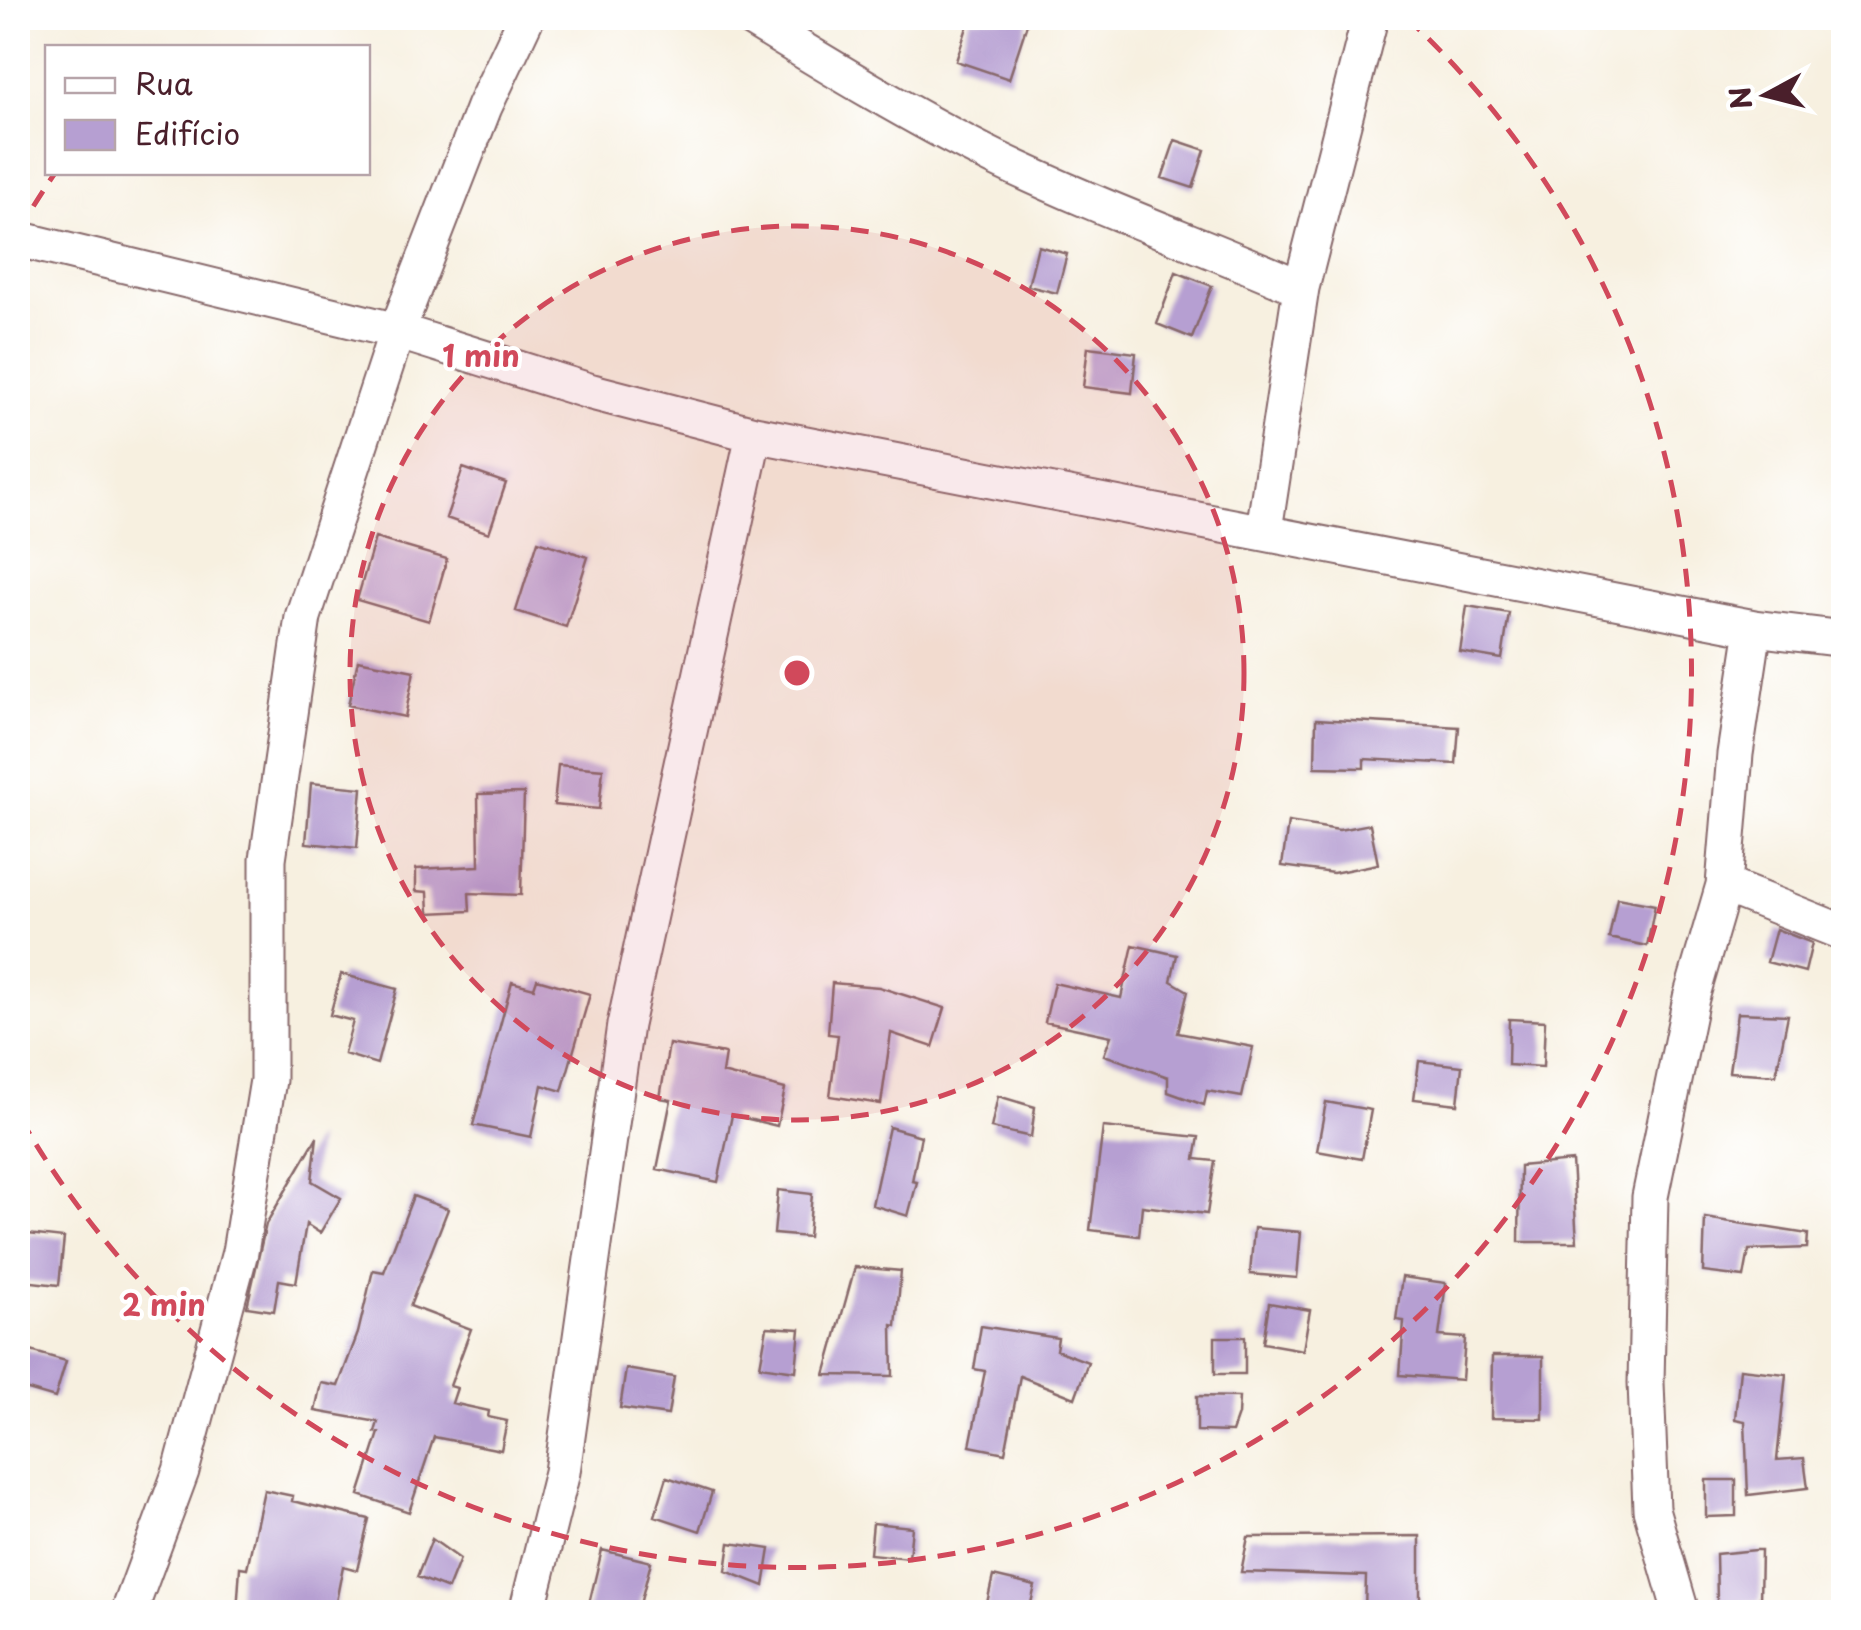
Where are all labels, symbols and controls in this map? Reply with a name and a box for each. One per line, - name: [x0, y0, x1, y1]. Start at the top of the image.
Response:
- legend: [45, 45, 370, 175]
- north arrow: [1716, 45, 1816, 145]
- text: Rua: [135, 60, 193, 105]
- text: N: [1717, 85, 1762, 112]
- text: Edifício: [135, 110, 240, 155]
- text: 1 min: [442, 332, 520, 377]
- centre of rings: [779, 655, 815, 691]
- text: 2 min: [122, 1281, 206, 1326]

